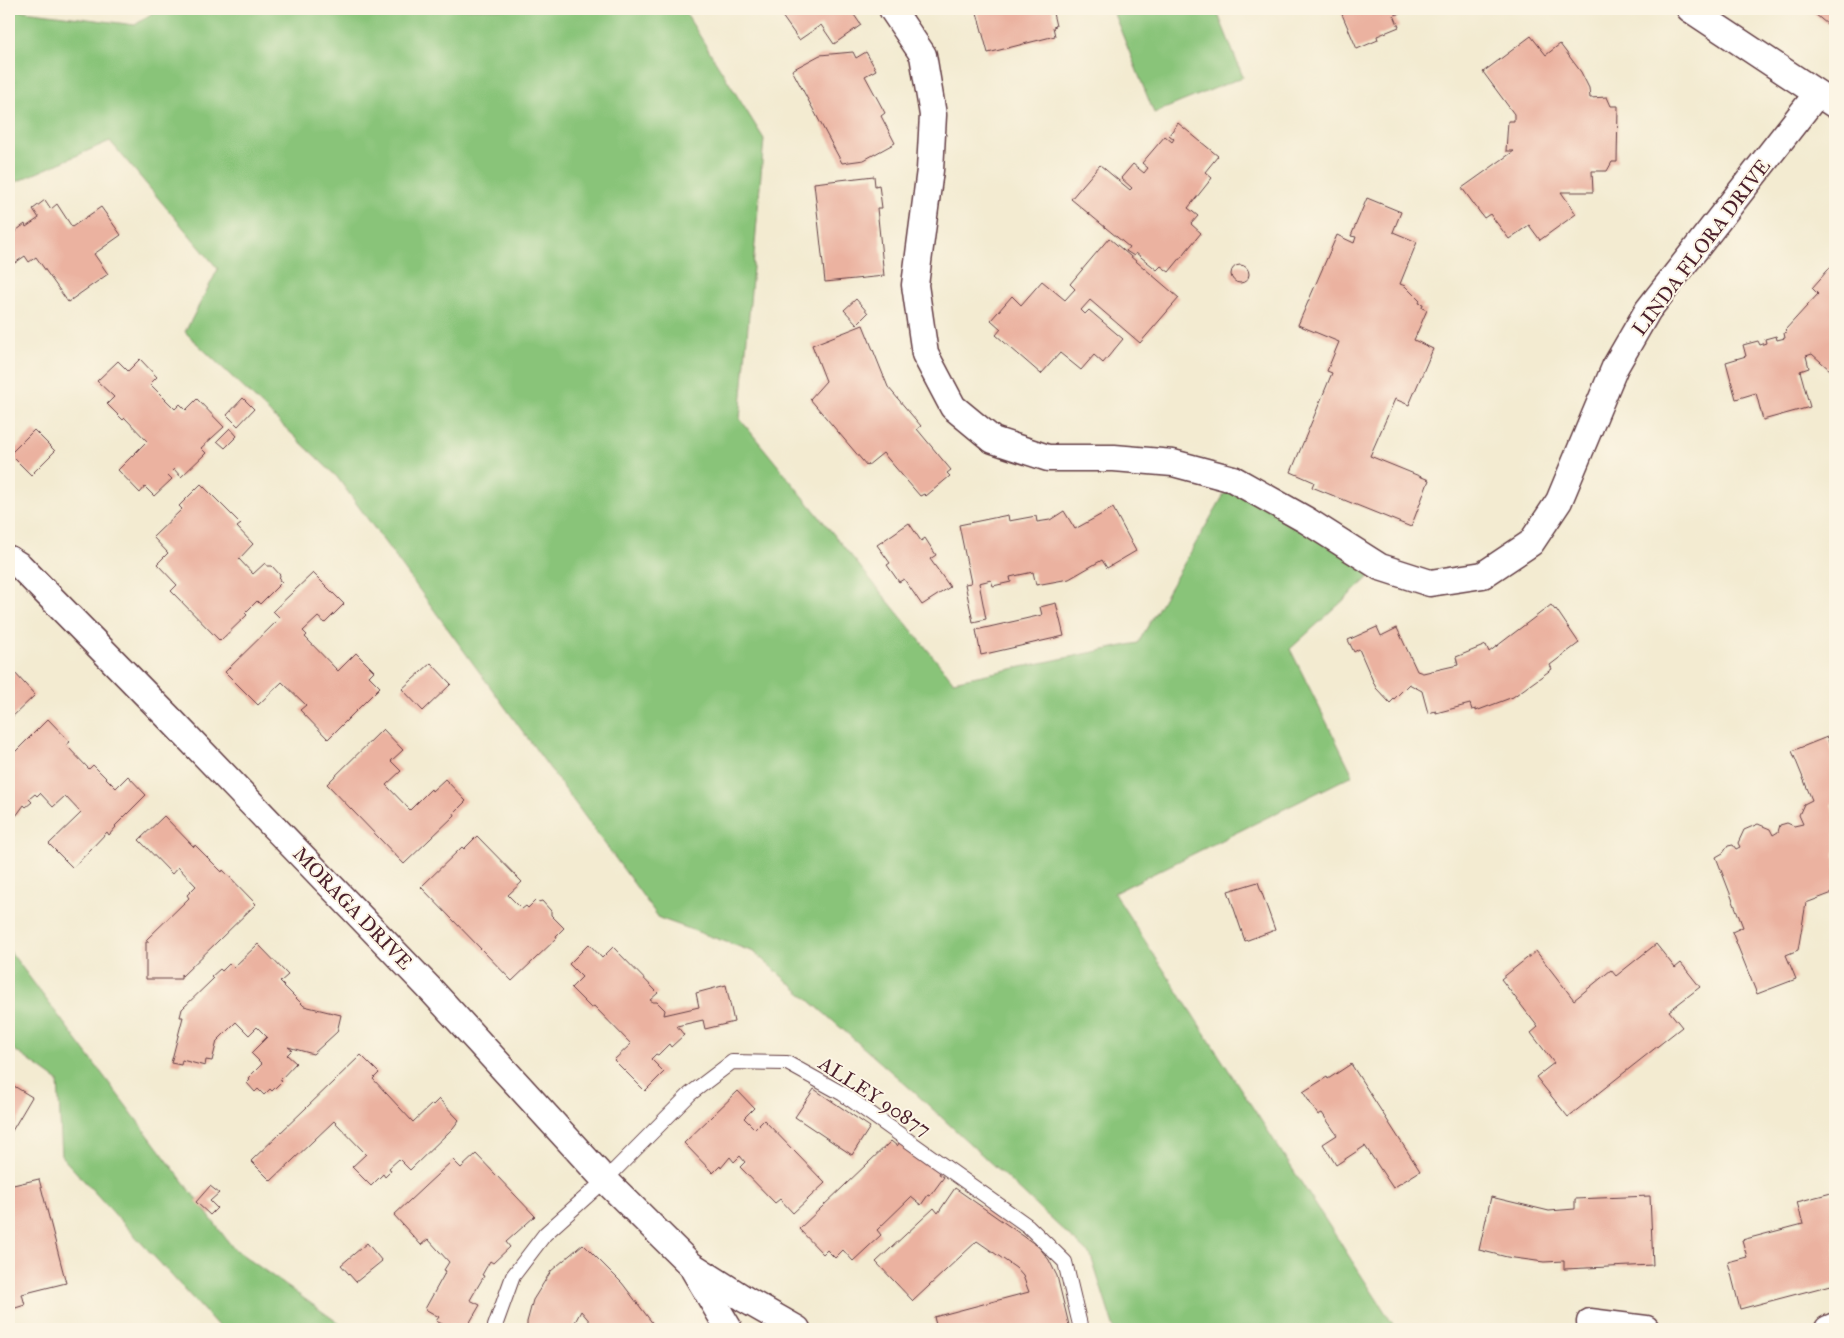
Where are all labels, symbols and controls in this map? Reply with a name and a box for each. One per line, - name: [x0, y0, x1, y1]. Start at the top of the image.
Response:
- street label: LINDA FLORA DRIVE: [1627, 154, 1775, 340]
- street label: MORAGA DRIVE: [288, 842, 418, 974]
- street label: ALLEY 90877: [814, 1050, 935, 1141]

